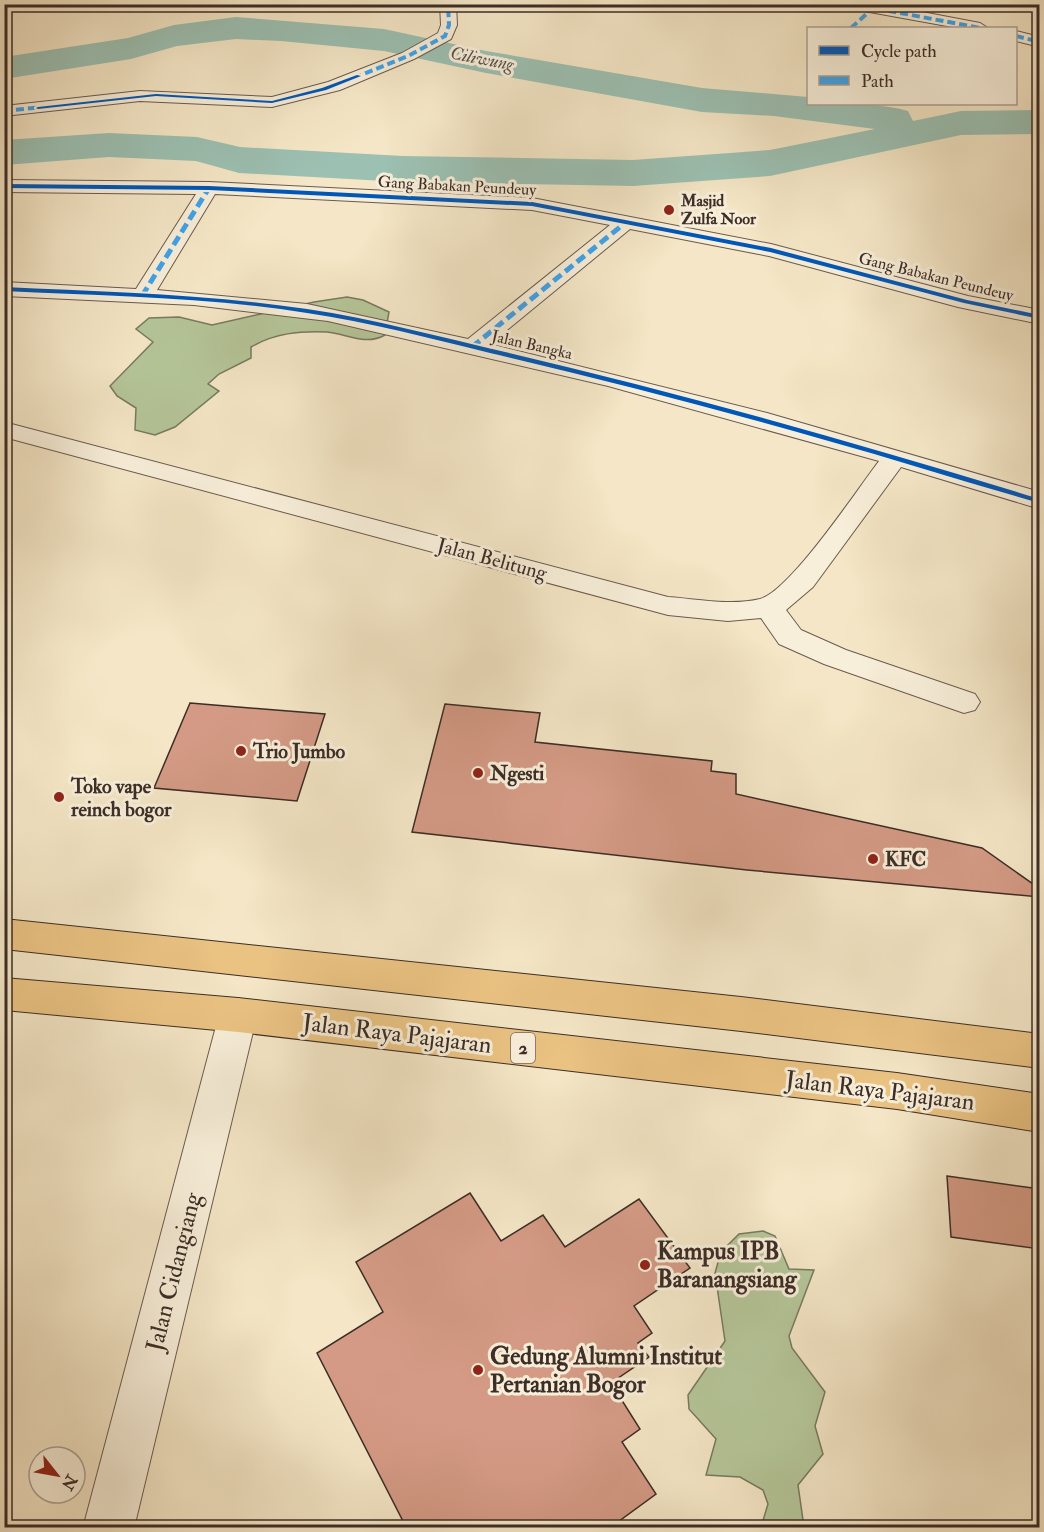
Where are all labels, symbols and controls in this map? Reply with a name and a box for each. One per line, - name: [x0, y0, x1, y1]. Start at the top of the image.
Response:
- legend: [807, 27, 1017, 105]
- text: Cycle path: [861, 40, 937, 63]
- water label: Ciliwung: [448, 42, 517, 77]
- text: Path: [861, 70, 894, 93]
- street label: Gang Babakan Peundeuy: [377, 172, 538, 200]
- place label: Masjid Zulfa Noor: [680, 191, 757, 229]
- marker: Masjid Zulfa Noor: [662, 203, 676, 217]
- street label: Gang Babakan Peundeuy: [857, 248, 1016, 306]
- street label: Jalan Bangka: [488, 326, 575, 365]
- street label: Jalan Belitung: [433, 532, 551, 586]
- place label: Trio Jumbo: [252, 739, 345, 764]
- marker: Trio Jumbo: [234, 744, 248, 758]
- place label: Ngesti: [489, 761, 545, 787]
- marker: Ngesti: [471, 766, 485, 780]
- place label: Toko vape reinch bogor: [70, 774, 172, 823]
- marker: Toko vape reinch bogor: [52, 790, 66, 804]
- place label: KFC: [885, 847, 926, 872]
- marker: KFC: [866, 852, 880, 866]
- street label: Jalan Raya Pajajaran: [300, 1007, 493, 1061]
- road number: 2: [511, 1033, 535, 1063]
- street label: Jalan Raya Pajajaran: [783, 1064, 976, 1118]
- street label: Jalan Cidangiang: [139, 1188, 209, 1356]
- place label: Kampus IPB Baranangsiang: [657, 1236, 798, 1295]
- marker: Kampus IPB Baranangsiang: [638, 1258, 652, 1272]
- place label: Gedung Alumni Institut Pertanian Bogor: [490, 1341, 722, 1400]
- marker: Gedung Alumni Institut Pertanian Bogor: [471, 1363, 485, 1377]
- north arrow: [27, 1445, 87, 1505]
- text: N: [56, 1470, 82, 1494]

